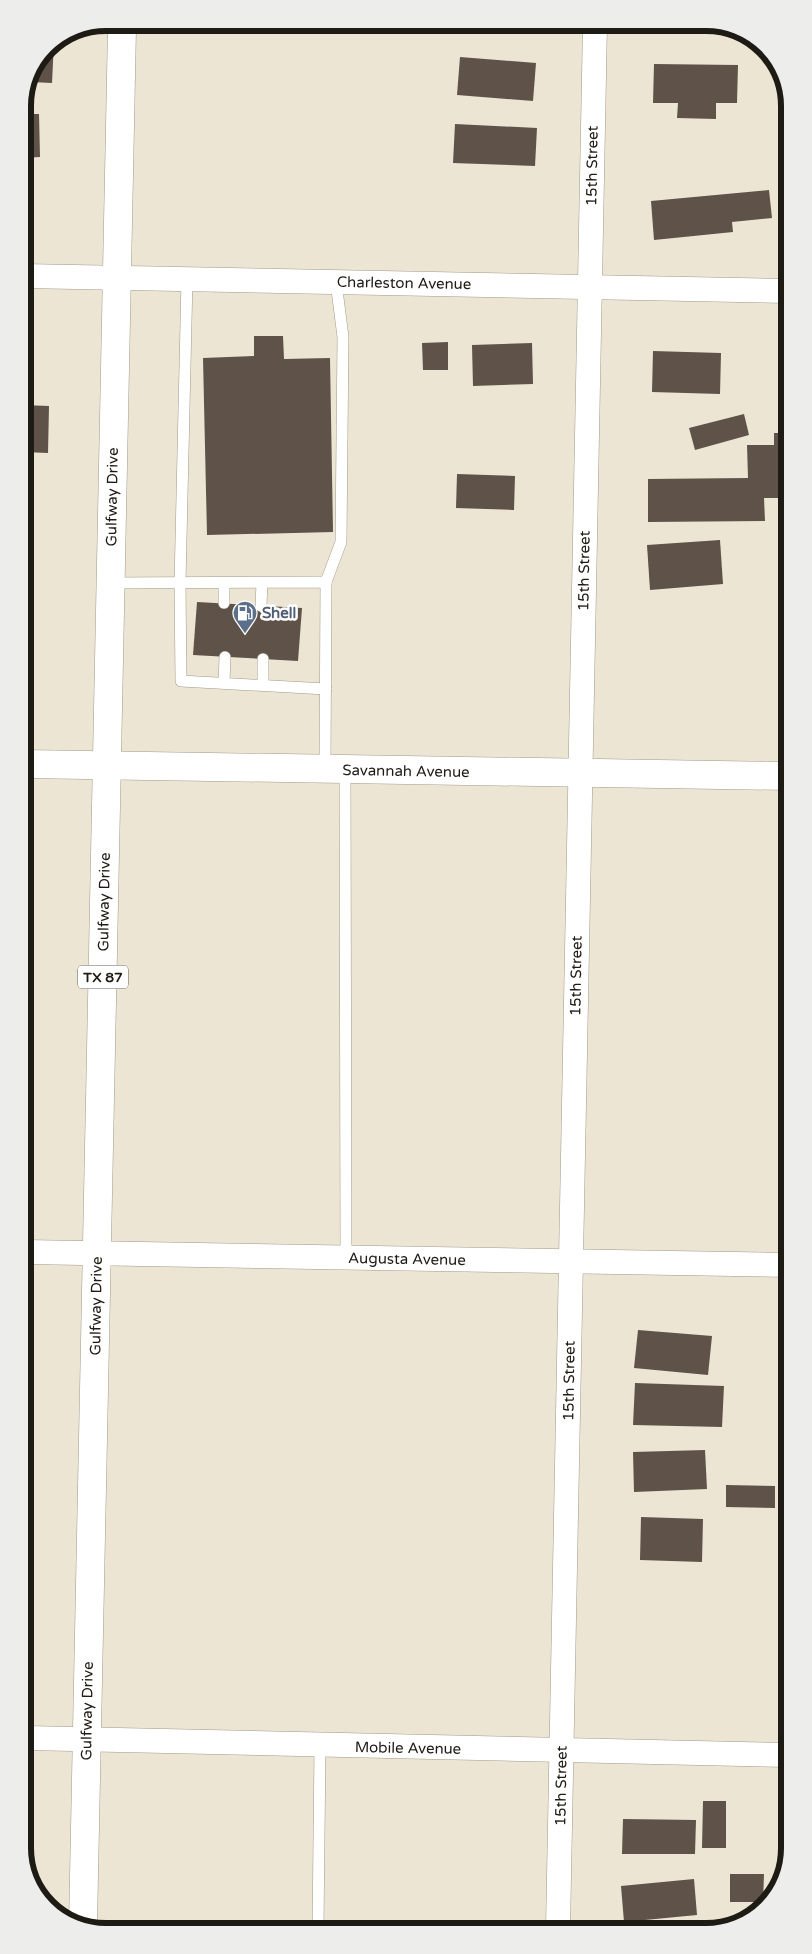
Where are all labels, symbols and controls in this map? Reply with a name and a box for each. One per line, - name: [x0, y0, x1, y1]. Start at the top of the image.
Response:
- street label: 15th Street: [582, 125, 602, 206]
- street label: Charleston Avenue: [337, 273, 471, 293]
- street label: Gulfway Drive: [102, 447, 122, 547]
- street label: 15th Street: [574, 530, 594, 611]
- fuel station icon: Shell: [232, 600, 258, 634]
- place label: Shell: [262, 604, 296, 622]
- street label: Savannah Avenue: [342, 761, 470, 781]
- street label: Gulfway Drive: [94, 852, 114, 952]
- street label: 15th Street: [566, 935, 586, 1016]
- road number: TX 87: [78, 966, 128, 989]
- street label: Augusta Avenue: [348, 1249, 466, 1269]
- street label: Gulfway Drive: [86, 1256, 106, 1356]
- street label: 15th Street: [559, 1340, 579, 1421]
- street label: Gulfway Drive: [77, 1661, 97, 1761]
- street label: Mobile Avenue: [355, 1738, 461, 1758]
- street label: 15th Street: [551, 1745, 571, 1826]

